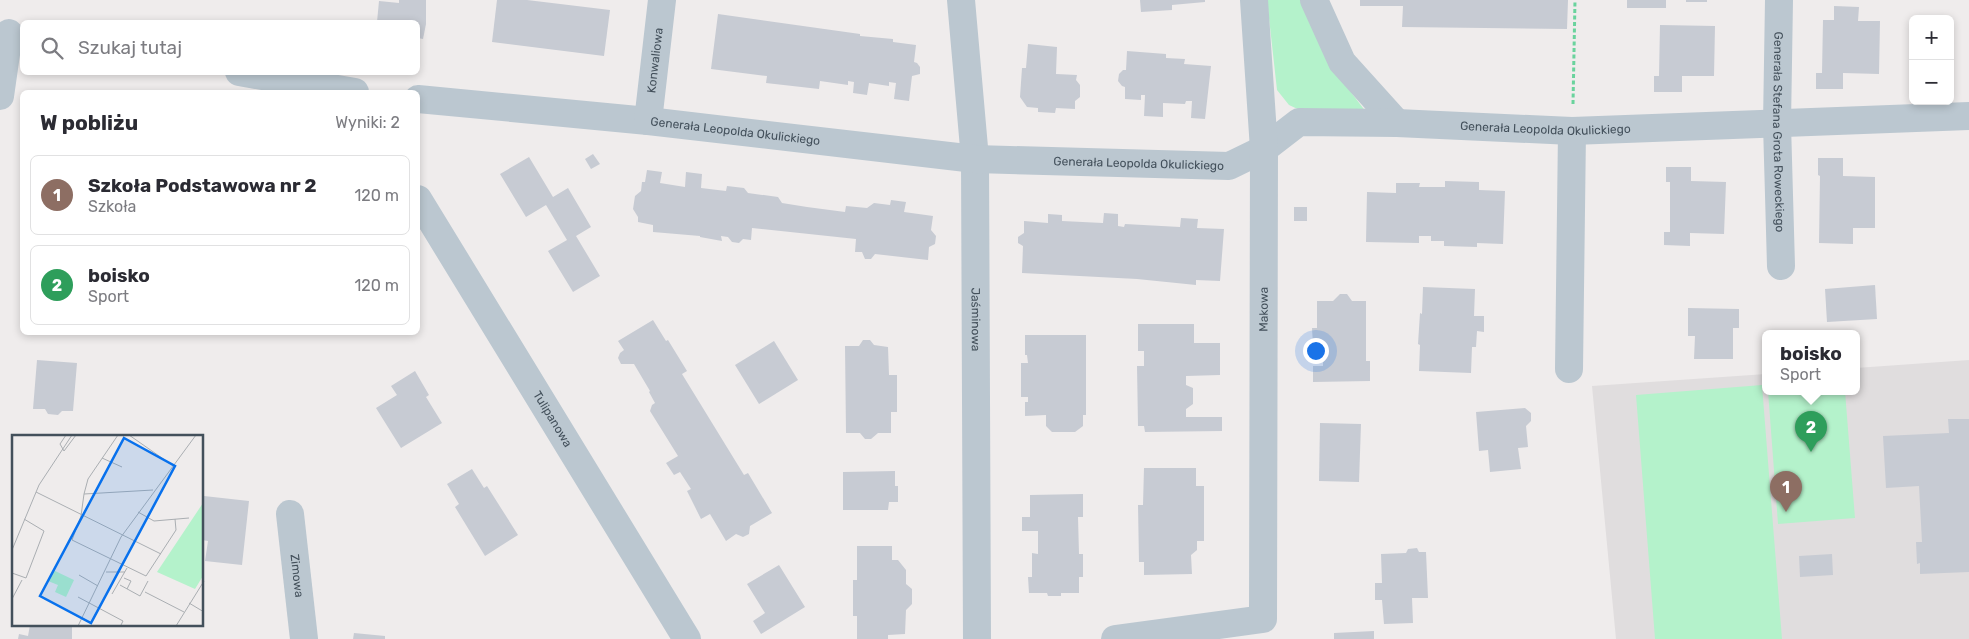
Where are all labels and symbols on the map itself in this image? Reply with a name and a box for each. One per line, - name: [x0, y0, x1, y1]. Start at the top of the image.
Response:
- street label: Konwaliowa: [644, 27, 666, 94]
- street label: Generała Stefana Grota Roweckiego: [1770, 31, 1787, 233]
- street label: Generała Leopolda Okulickiego: [650, 114, 821, 148]
- street label: Generała Leopolda Okulickiego: [1460, 119, 1631, 138]
- street label: Generała Leopolda Okulickiego: [1053, 154, 1224, 173]
- street label: Jaśminowa: [969, 287, 983, 351]
- street label: Makowa: [1257, 287, 1271, 332]
- your location: [1303, 338, 1329, 364]
- street label: Tulipanowa: [530, 389, 575, 450]
- pin: 2: [1795, 411, 1827, 452]
- inset map: [12, 435, 204, 626]
- pin: 1: [1770, 471, 1802, 512]
- street label: Zimowa: [288, 553, 306, 598]

